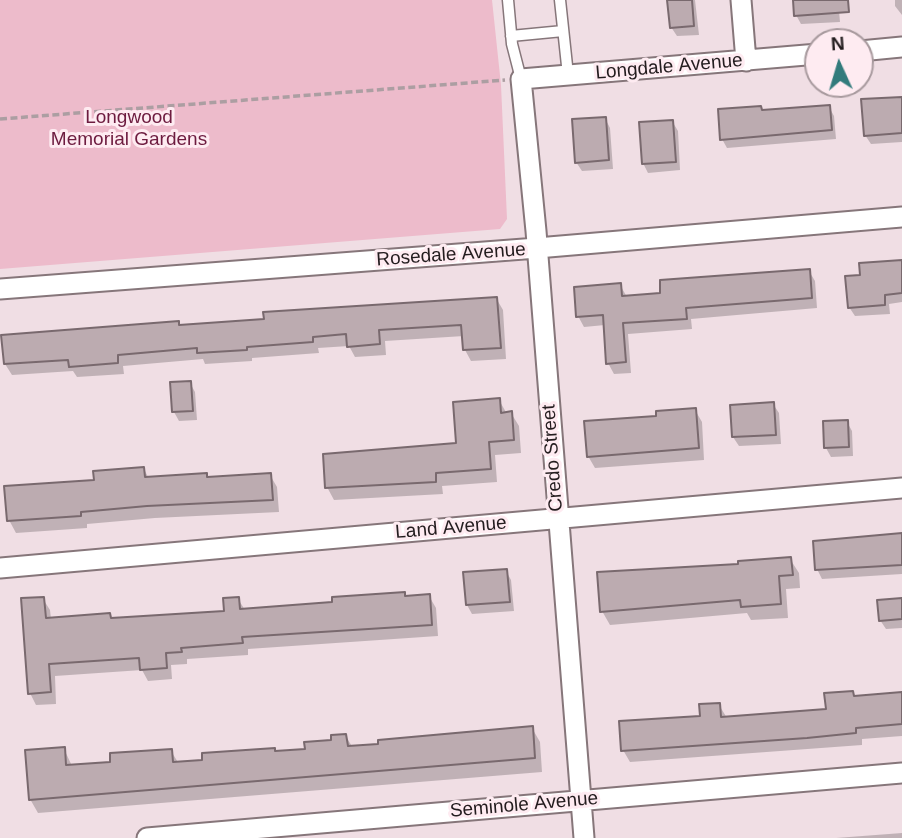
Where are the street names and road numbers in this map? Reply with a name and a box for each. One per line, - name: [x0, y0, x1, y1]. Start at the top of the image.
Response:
- street label: Longdale Avenue: [595, 49, 743, 85]
- street label: Rosedale Avenue: [376, 238, 526, 272]
- street label: Credo Street: [538, 403, 568, 513]
- street label: Land Avenue: [394, 512, 508, 544]
- street label: Seminole Avenue: [449, 787, 599, 823]

